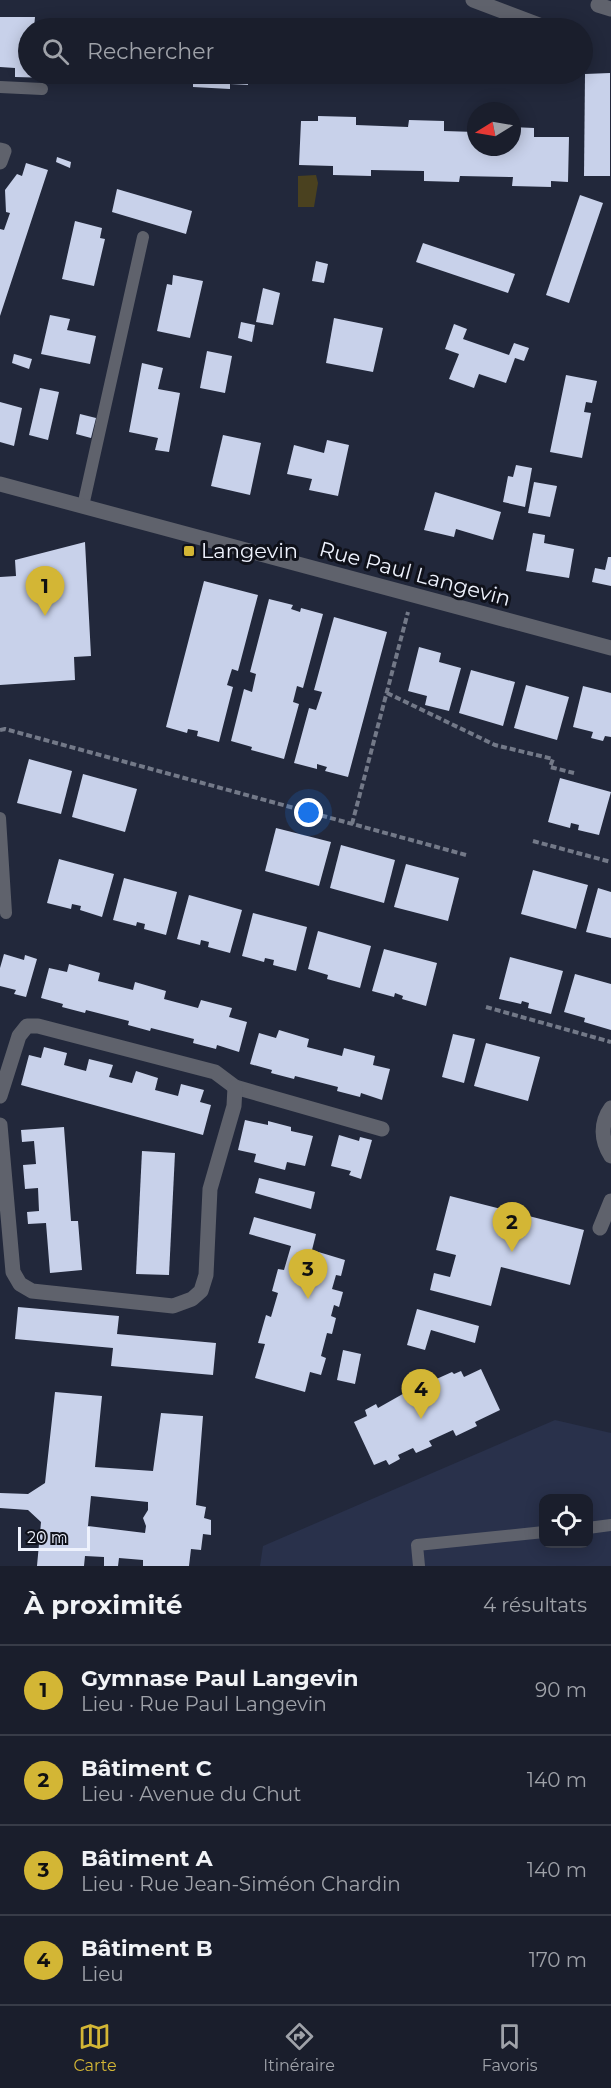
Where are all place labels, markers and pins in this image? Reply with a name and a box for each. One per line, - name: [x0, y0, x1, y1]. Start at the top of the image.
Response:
- place label: Langevin: [201, 538, 298, 563]
- marker: Langevin: [182, 544, 196, 558]
- pin: 1: [26, 566, 64, 616]
- pin: 2: [492, 1202, 532, 1252]
- pin: 3: [288, 1250, 328, 1299]
- pin: 4: [402, 1370, 440, 1419]

